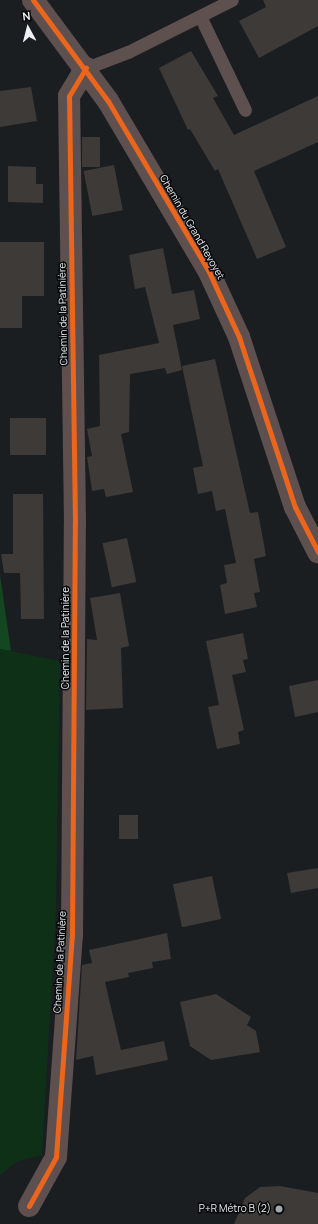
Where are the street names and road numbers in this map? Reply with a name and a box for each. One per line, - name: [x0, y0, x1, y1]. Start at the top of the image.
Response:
- street label: Chemin du Grand Revoyet: [157, 173, 227, 281]
- street label: Chemin de la Patinière: [56, 263, 70, 365]
- street label: Chemin de la Patinière: [60, 587, 72, 689]
- street label: Chemin de la Patinière: [51, 911, 69, 1013]

